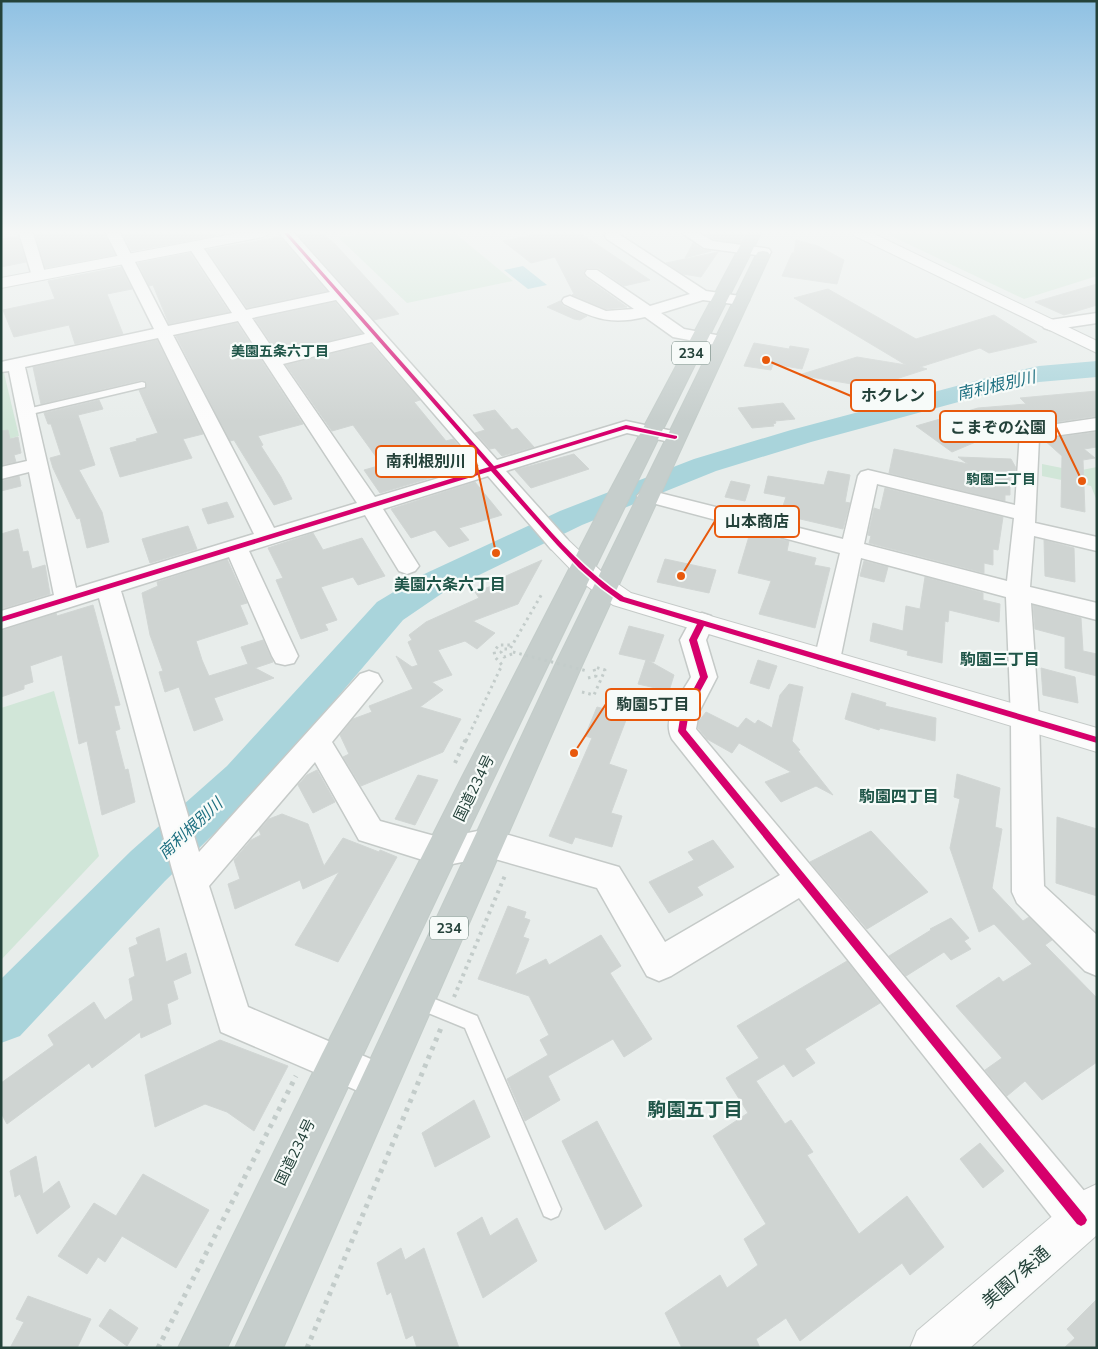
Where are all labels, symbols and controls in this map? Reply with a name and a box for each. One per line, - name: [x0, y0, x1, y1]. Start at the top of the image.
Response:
- district label: 美園五条六丁目: [231, 342, 329, 361]
- road number: 234: [672, 342, 710, 364]
- water label: 南利根別川: [955, 366, 1040, 406]
- callout: ホクレン: [851, 380, 935, 411]
- text: ホクレン: [861, 385, 925, 407]
- callout: こまぞの公園: [940, 411, 1056, 442]
- text: こまぞの公園: [950, 417, 1046, 439]
- callout: 南利根別川: [376, 446, 476, 477]
- text: 南利根別川: [386, 451, 466, 473]
- district label: 駒園二丁目: [966, 470, 1036, 489]
- callout: 山本商店: [715, 506, 799, 537]
- text: 山本商店: [725, 511, 789, 533]
- district label: 美園六条六丁目: [394, 574, 506, 596]
- district label: 駒園三丁目: [960, 649, 1040, 671]
- callout: 駒園5丁目: [606, 689, 700, 720]
- text: 駒園5丁目: [616, 694, 690, 716]
- street label: 国道234号: [449, 751, 499, 825]
- district label: 駒園四丁目: [859, 786, 939, 808]
- water label: 南利根別川: [154, 792, 229, 864]
- road number: 234: [430, 916, 468, 940]
- district label: 駒園五丁目: [647, 1097, 743, 1123]
- street label: 国道234号: [270, 1115, 320, 1189]
- street label: 美園7条通: [977, 1241, 1055, 1313]

